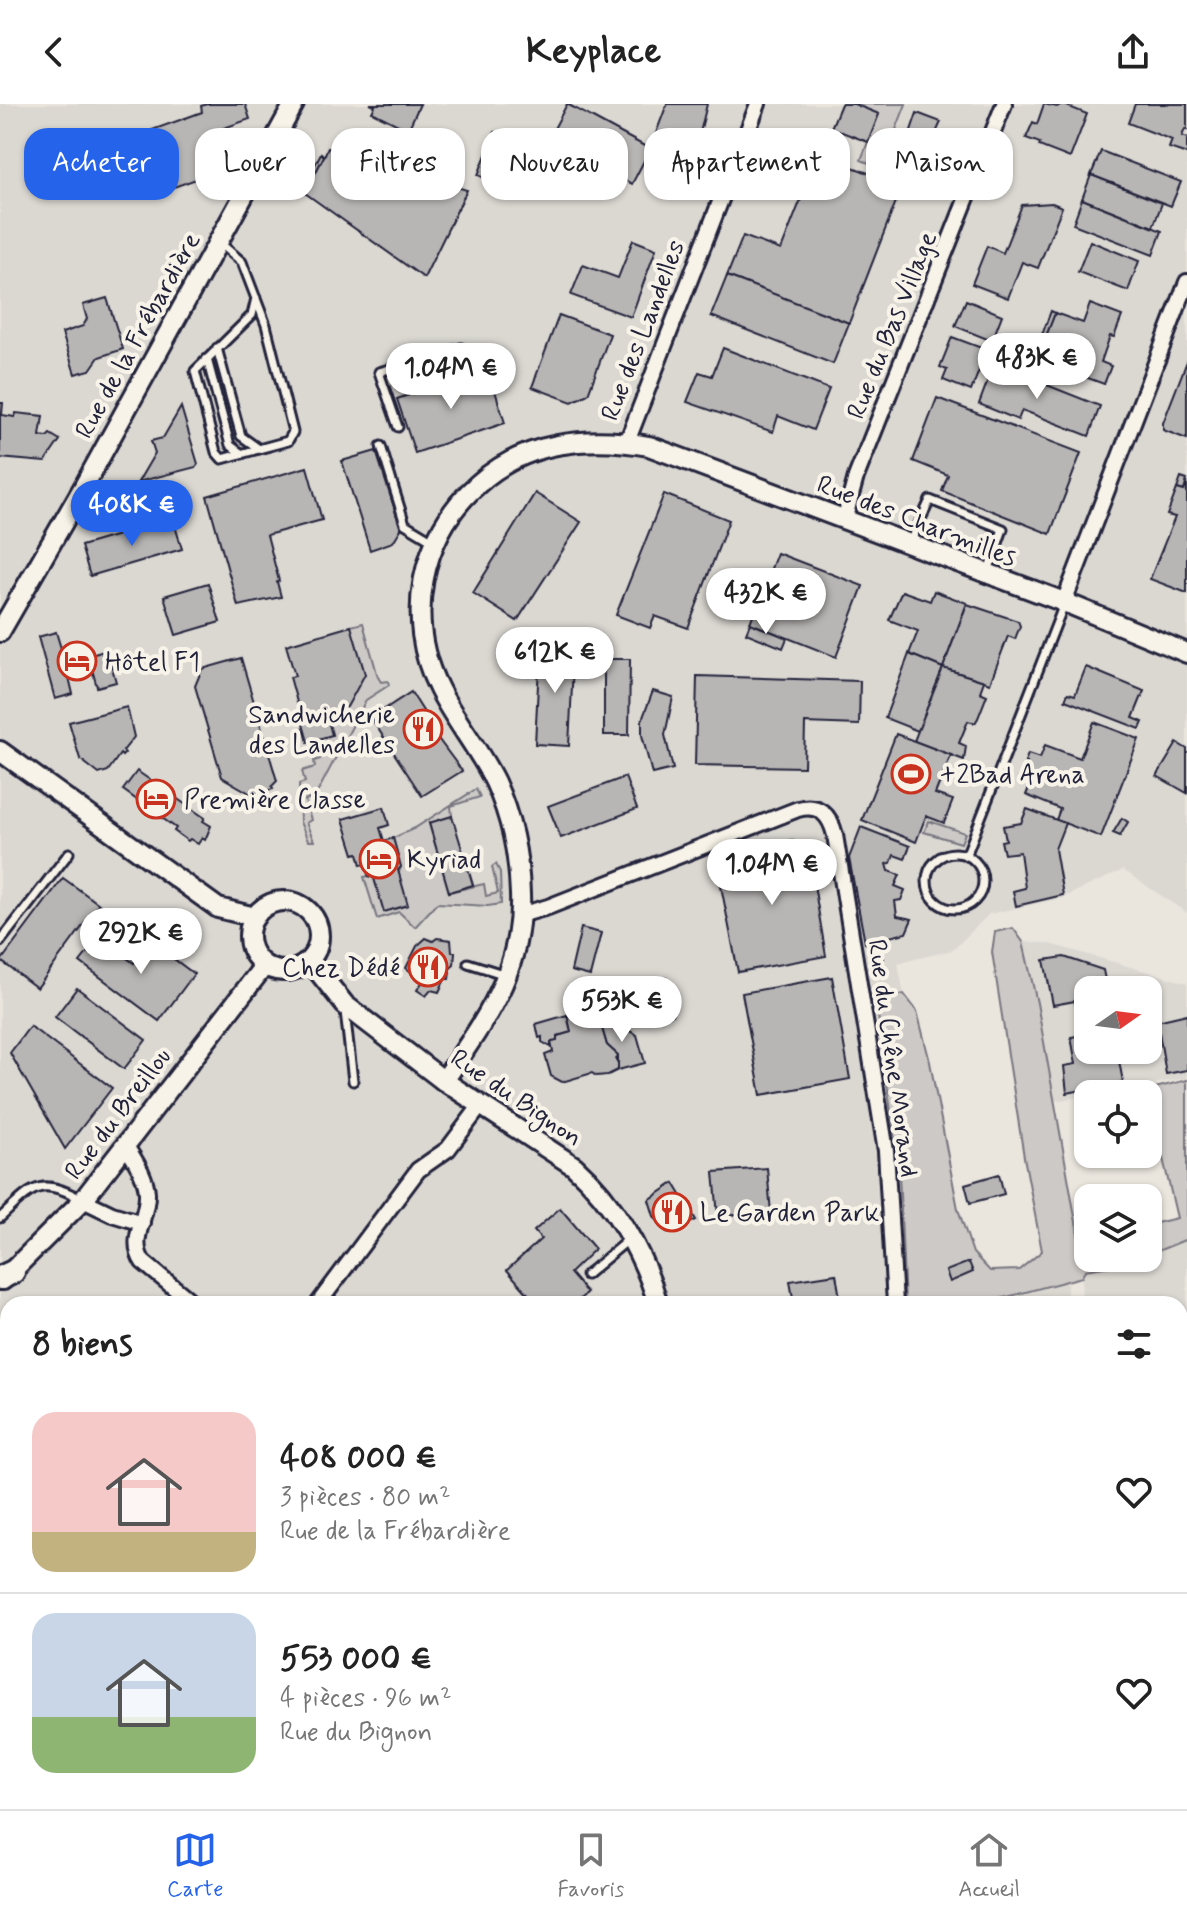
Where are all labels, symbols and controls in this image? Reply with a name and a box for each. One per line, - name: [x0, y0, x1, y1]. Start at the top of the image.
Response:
- text: Keyplace: [526, 29, 661, 76]
- icon: back: [32, 30, 76, 74]
- icon: share: [1111, 30, 1155, 74]
- chip: Acheter: [24, 128, 179, 200]
- chip: Louer: [195, 128, 315, 200]
- chip: Filtres: [331, 128, 465, 200]
- chip: Nouveau: [481, 128, 628, 200]
- chip: Appartement: [644, 128, 850, 200]
- chip: Maison: [866, 128, 1013, 200]
- street label: Rue de la Frébardière: [68, 227, 210, 445]
- street label: Rue du Bas Village: [840, 227, 946, 425]
- street label: Rue des Landelles: [594, 236, 694, 426]
- pin: 483K €: [972, 333, 1102, 401]
- text: 483K €: [996, 342, 1078, 376]
- pin: 1.04M €: [377, 343, 525, 411]
- text: 1.04M €: [404, 352, 498, 386]
- street label: Rue des Charmilles: [812, 468, 1021, 576]
- pin: 408K €: [67, 480, 197, 548]
- text: 408K €: [89, 489, 175, 523]
- pin: 432K €: [701, 568, 831, 636]
- text: 432K €: [724, 577, 808, 611]
- pin: 612K €: [490, 627, 620, 695]
- text: 612K €: [514, 636, 596, 670]
- hotel icon: Hôtel F1: [56, 640, 98, 682]
- place label: Hôtel F1: [105, 646, 200, 680]
- place label: Sandwicherie des Landelles: [248, 699, 395, 763]
- restaurant icon: Sandwicherie des Landelles: [402, 708, 444, 750]
- sports icon: +2Bad Arena: [890, 753, 932, 795]
- place label: +2Bad Arena: [939, 759, 1085, 793]
- hotel icon: Première Classe: [135, 778, 177, 820]
- place label: Première Classe: [184, 784, 366, 818]
- hotel icon: Kyriad: [358, 838, 400, 880]
- pin: 1.04M €: [698, 839, 846, 907]
- place label: Kyriad: [407, 844, 481, 878]
- text: 1.04M €: [725, 848, 819, 882]
- pin: 292K €: [76, 908, 206, 976]
- text: 292K €: [98, 917, 184, 951]
- street label: Rue du Chêne Morand: [859, 937, 926, 1179]
- restaurant icon: Chez Dédé: [407, 946, 449, 988]
- place label: Chez Dédé: [282, 952, 400, 986]
- pin: 553K €: [557, 976, 687, 1044]
- north arrow: [1074, 976, 1162, 1064]
- map controls: [1074, 976, 1162, 1272]
- text: 553K €: [581, 985, 663, 1019]
- street label: Rue du Breillou: [58, 1041, 179, 1187]
- street label: Rue du Bignon: [442, 1042, 589, 1157]
- button: locate: [1074, 1080, 1162, 1168]
- button: layers: [1074, 1184, 1162, 1272]
- restaurant icon: Le Garden Park: [651, 1191, 693, 1233]
- place label: Le Garden Park: [700, 1197, 880, 1231]
- text: 8 biens: [32, 1322, 133, 1367]
- icon: filters: [1112, 1322, 1156, 1366]
- text: 408 000 €: [280, 1436, 437, 1481]
- icon: home: [96, 1444, 192, 1540]
- icon: heart: [1112, 1470, 1156, 1514]
- text: 3 pièces · 80 m²: [280, 1481, 450, 1515]
- text: Rue de la Frébardière: [280, 1515, 511, 1549]
- text: 553 000 €: [280, 1637, 432, 1682]
- icon: home: [96, 1645, 192, 1741]
- icon: heart: [1112, 1671, 1156, 1715]
- text: 4 pièces · 96 m²: [280, 1682, 451, 1716]
- text: Rue du Bignon: [280, 1716, 432, 1750]
- tab: Carte: [167, 1828, 223, 1904]
- tab: Favoris: [557, 1828, 624, 1904]
- tab: Accueil: [958, 1828, 1020, 1904]

